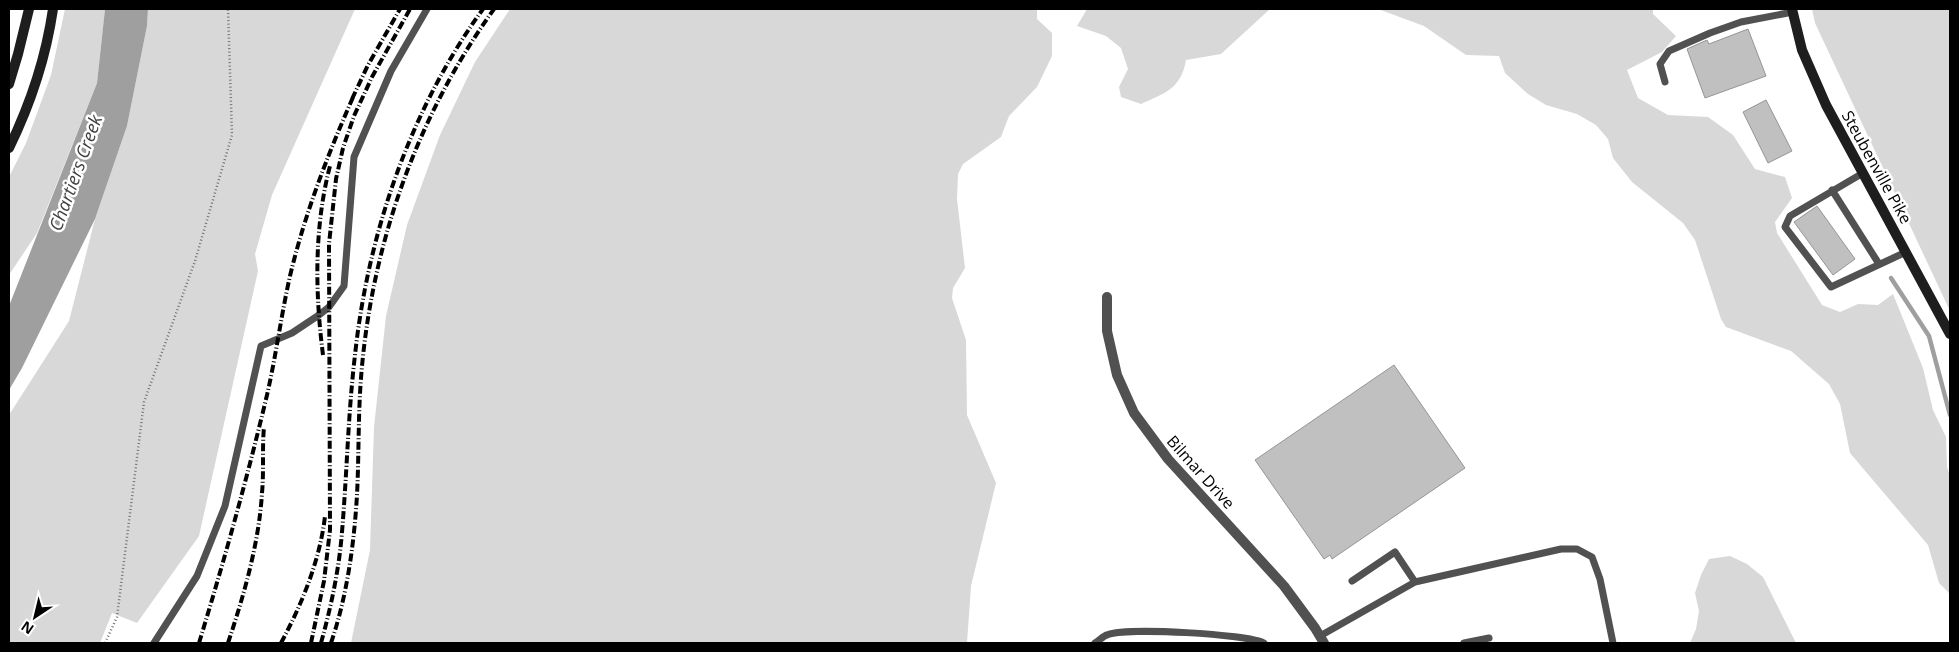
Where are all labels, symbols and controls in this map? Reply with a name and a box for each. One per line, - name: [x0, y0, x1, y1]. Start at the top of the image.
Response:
- street label: Steubenville Pike: [1837, 106, 1917, 228]
- water label: Chartiers Creek: [43, 110, 108, 234]
- street label: Bilmar Drive: [1162, 430, 1240, 514]
- north arrow: [10, 592, 60, 642]
- text: N: [17, 617, 37, 639]

